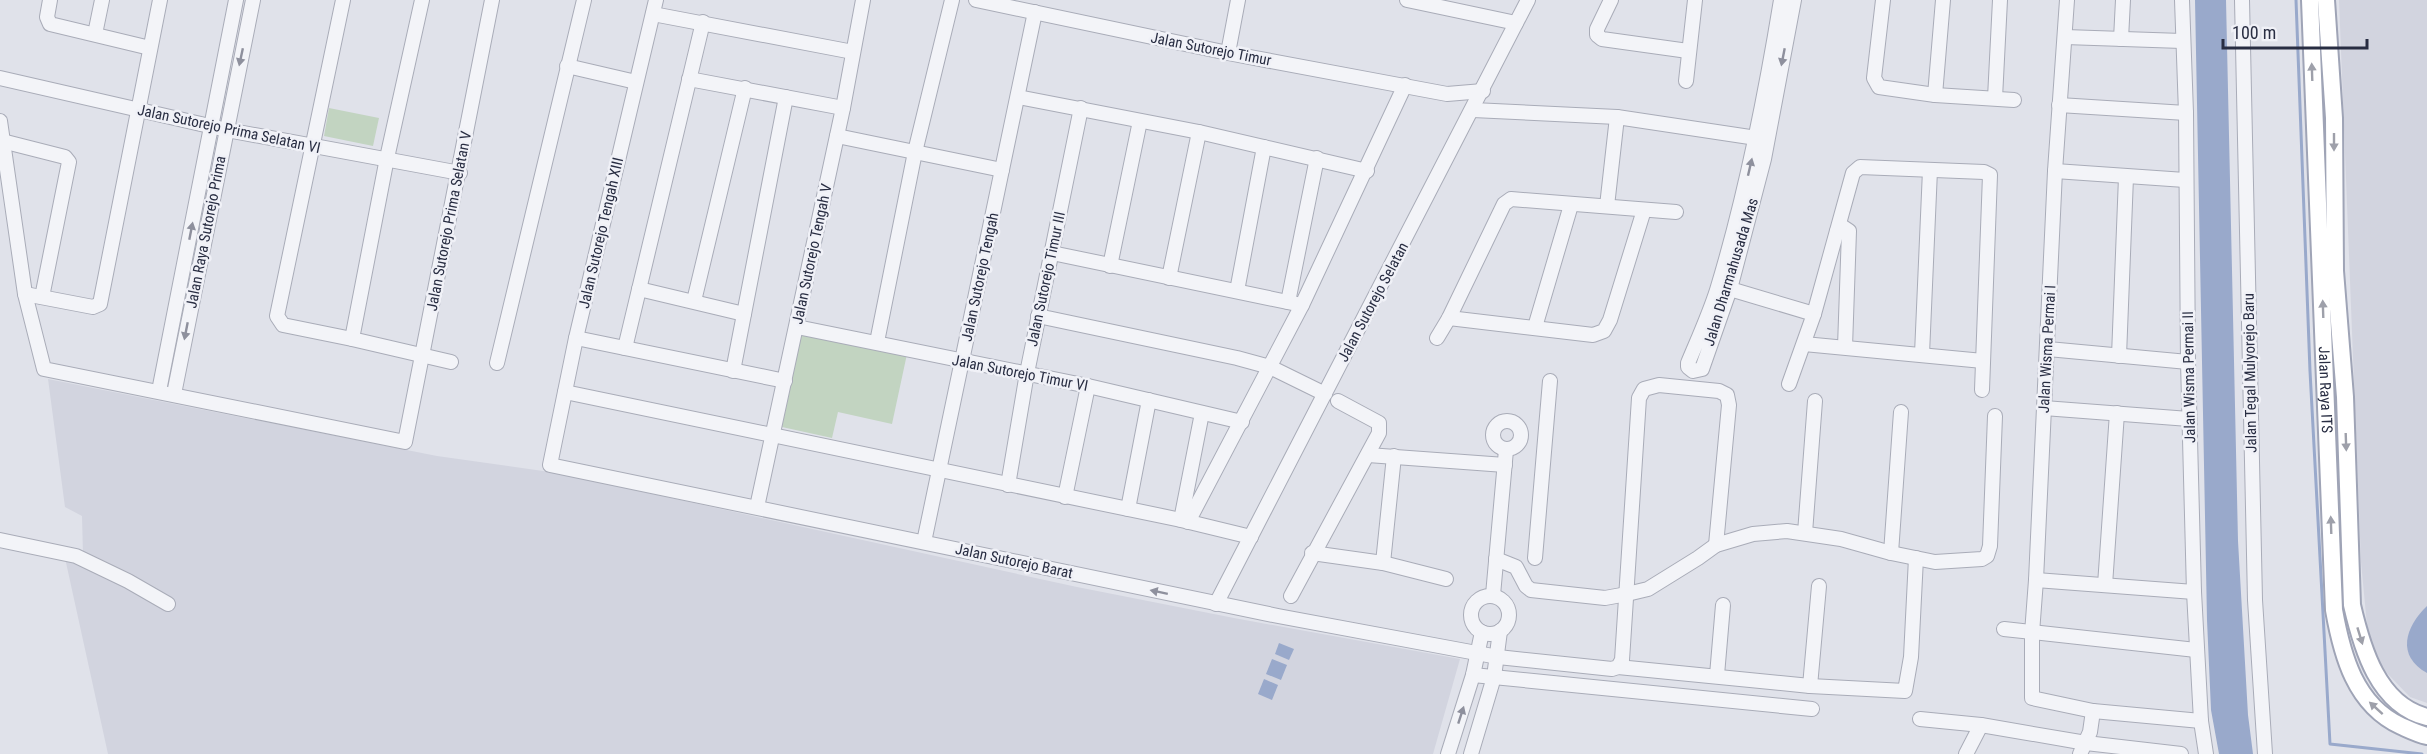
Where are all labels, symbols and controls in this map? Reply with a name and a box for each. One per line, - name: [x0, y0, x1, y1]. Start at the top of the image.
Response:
- scale bar: [2223, 12, 2367, 50]
- text: 100 m: [2232, 22, 2276, 43]
- street label: Jalan Sutorejo Timur: [1149, 28, 1273, 70]
- one-way arrow: [236, 48, 246, 67]
- one-way arrow: [1778, 48, 1787, 67]
- one-way arrow: [2308, 63, 2317, 82]
- street label: Jalan Sutorejo Prima Selatan VI: [136, 101, 322, 157]
- street label: Jalan Sutorejo Prima Selatan V: [423, 129, 475, 312]
- one-way arrow: [2329, 133, 2339, 152]
- street label: Jalan Raya Sutorejo Prima: [182, 154, 230, 310]
- street label: Jalan Sutorejo Tengah XIII: [575, 156, 627, 310]
- one-way arrow: [1745, 158, 1755, 176]
- street label: Jalan Sutorejo Tengah V: [788, 182, 836, 326]
- street label: Jalan Dharmahusada Mas: [1700, 196, 1762, 348]
- street label: Jalan Sutorejo Timur III: [1023, 210, 1069, 348]
- street label: Jalan Sutorejo Tengah: [958, 211, 1002, 343]
- one-way arrow: [187, 221, 196, 240]
- street label: Jalan Sutorejo Selatan: [1334, 239, 1412, 365]
- street label: Jalan Wisma Permai I: [2035, 284, 2059, 414]
- street label: Jalan Tegal Mulyorejo Baru: [2240, 293, 2260, 453]
- one-way arrow: [2318, 299, 2327, 318]
- street label: Jalan Wisma Permai II: [2179, 311, 2199, 443]
- one-way arrow: [181, 321, 190, 340]
- street label: Jalan Raya ITS: [2315, 346, 2336, 434]
- street label: Jalan Sutorejo Timur VI: [951, 351, 1089, 395]
- one-way arrow: [2341, 432, 2351, 451]
- one-way arrow: [2326, 515, 2336, 534]
- street label: Jalan Sutorejo Barat: [954, 540, 1074, 582]
- one-way arrow: [1149, 587, 1168, 596]
- one-way arrow: [2356, 627, 2365, 645]
- one-way arrow: [2369, 701, 2384, 715]
- one-way arrow: [1457, 706, 1466, 724]

